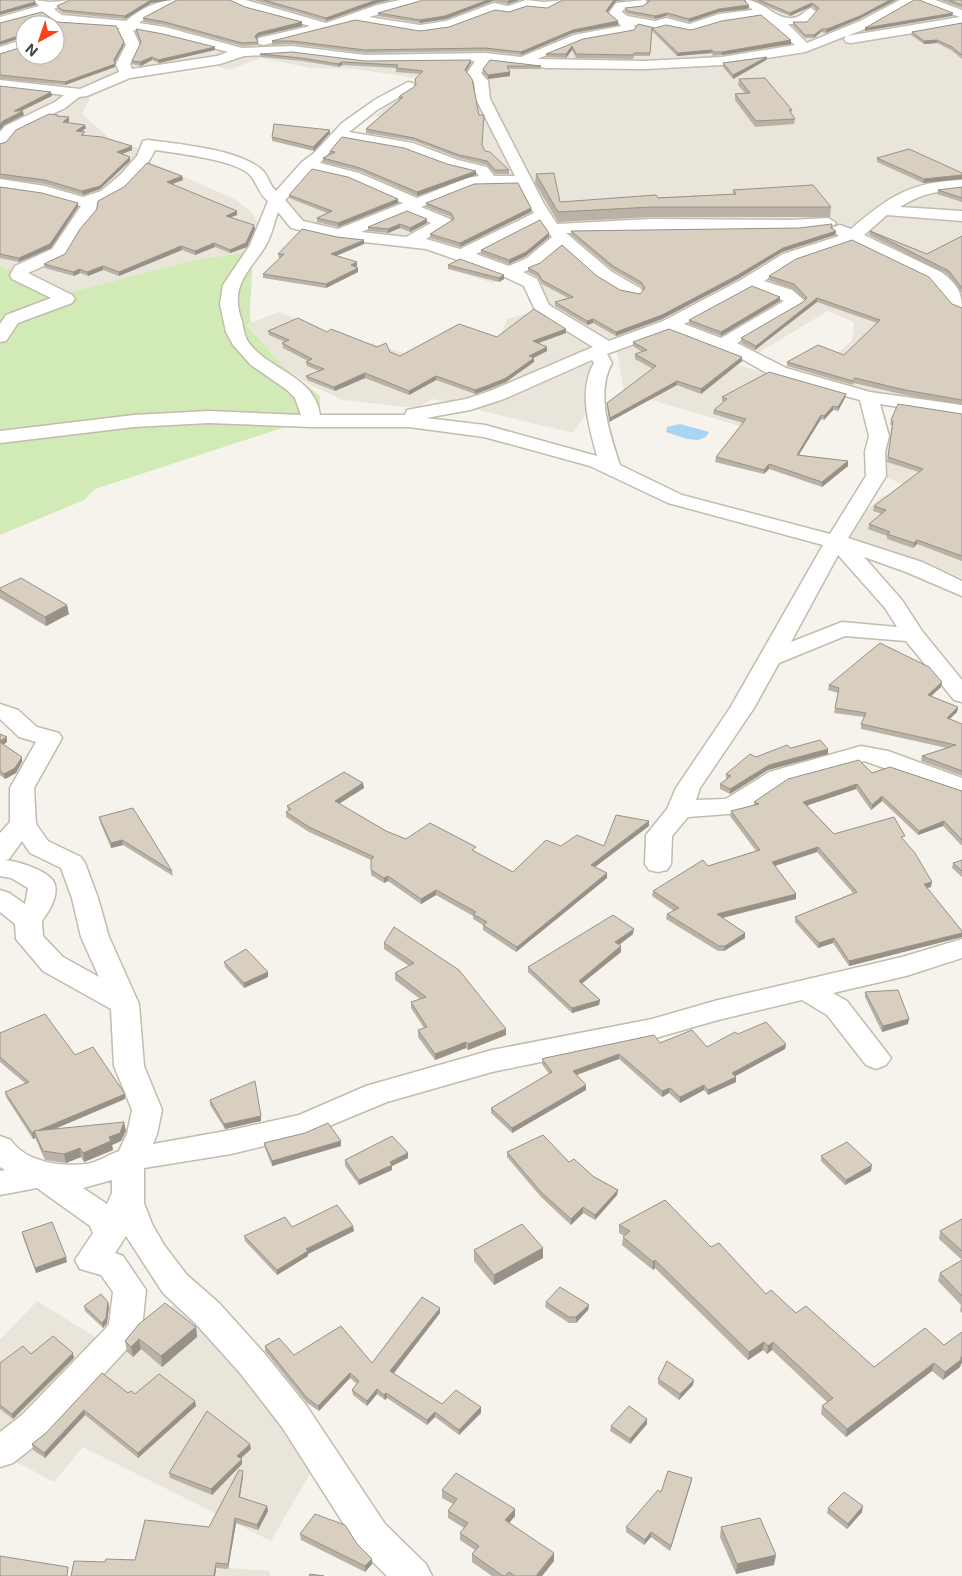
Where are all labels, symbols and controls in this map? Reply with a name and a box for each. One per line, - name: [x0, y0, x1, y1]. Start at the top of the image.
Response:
- north arrow: [15, 15, 65, 65]
- text: N: [22, 40, 41, 60]

